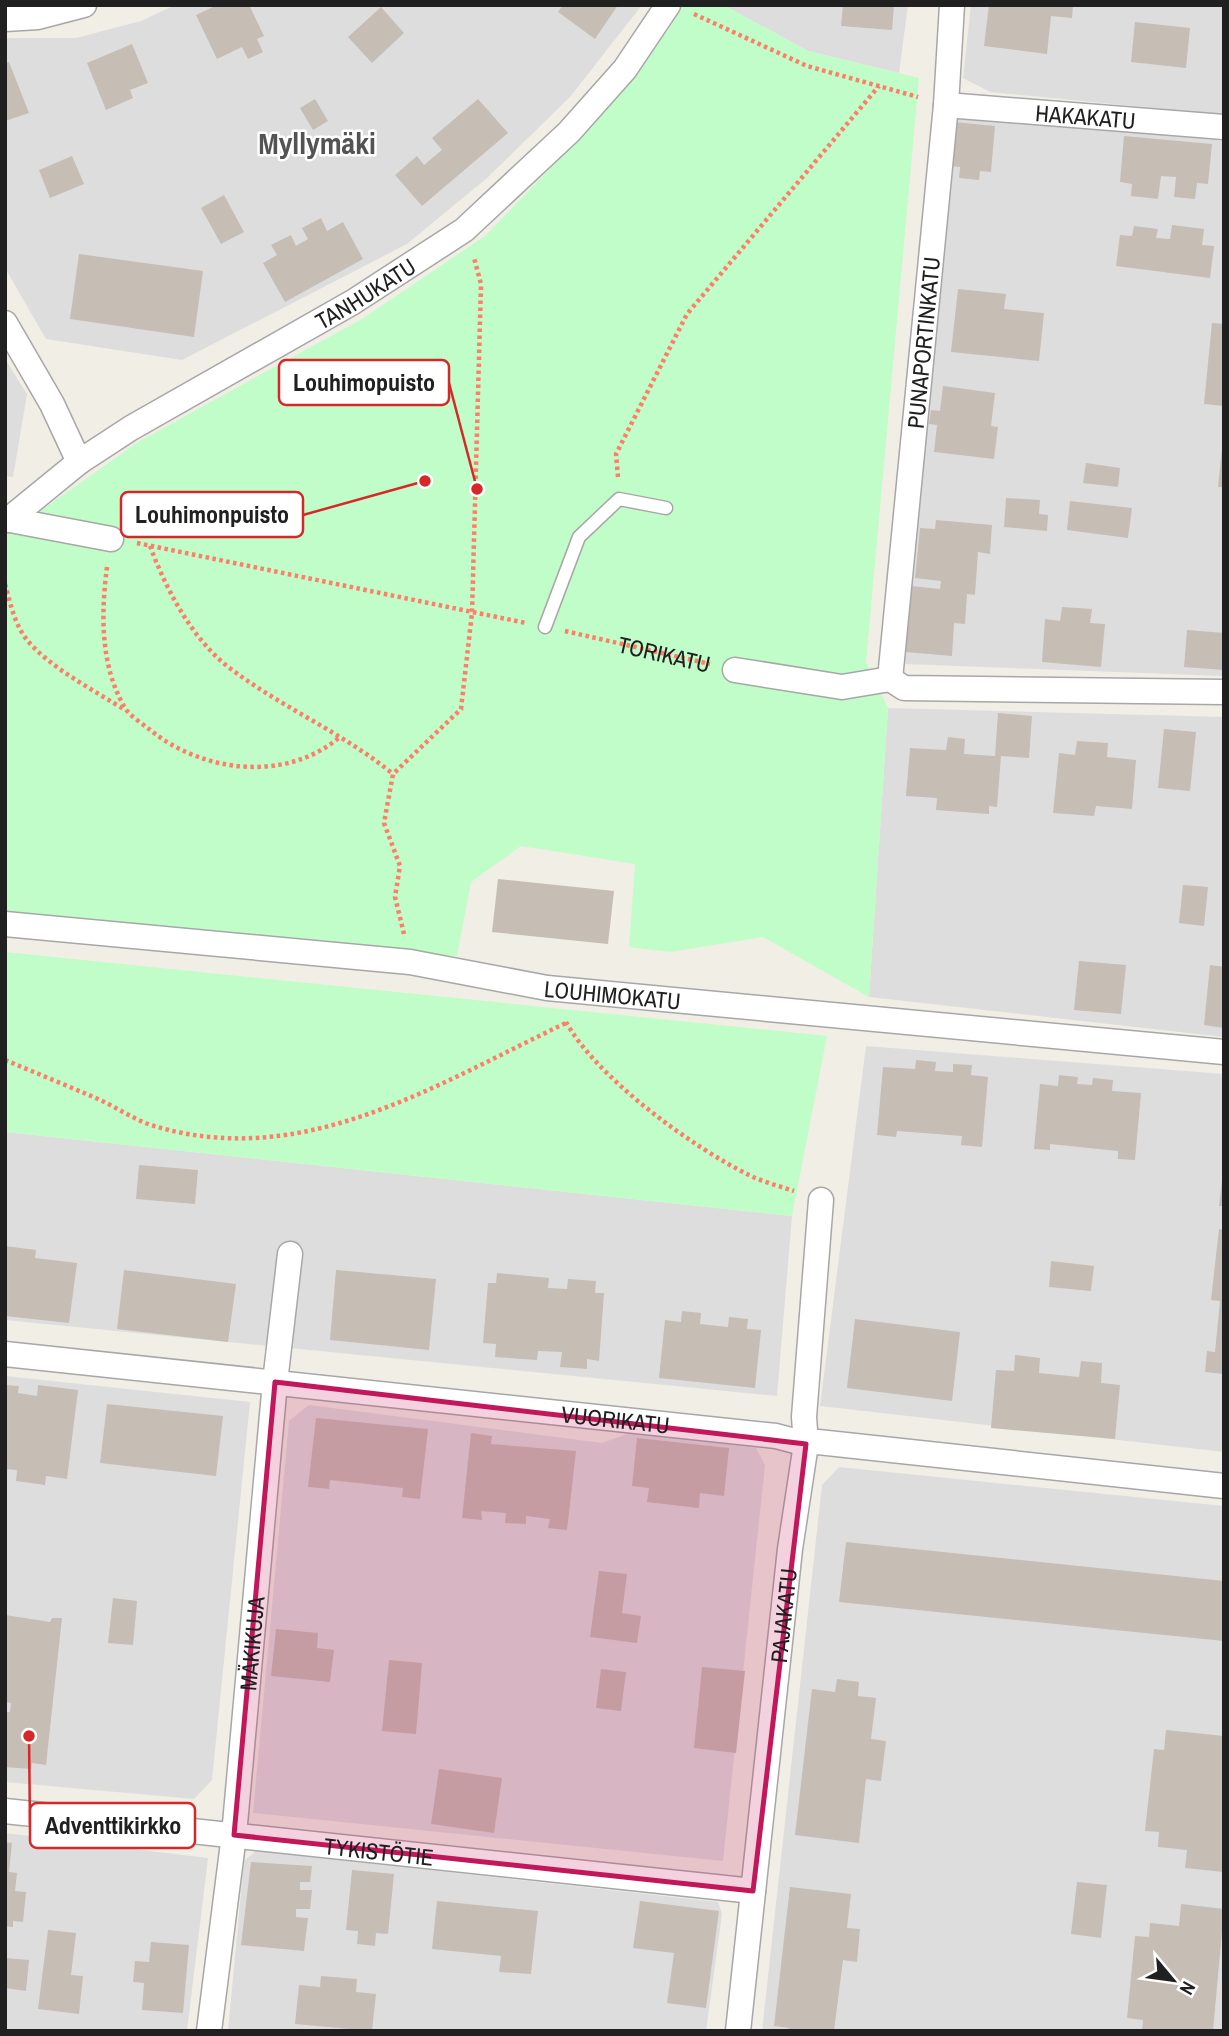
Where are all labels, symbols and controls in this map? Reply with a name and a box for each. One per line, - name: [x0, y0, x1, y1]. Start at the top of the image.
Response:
- street label: HAKAKATU: [1034, 97, 1137, 135]
- district label: Myllymäki: [258, 123, 376, 163]
- street label: TANHUKATU: [309, 250, 421, 336]
- street label: PUNAPORTINKATU: [899, 255, 947, 430]
- callout: Louhimopuisto: [279, 360, 449, 405]
- text: Louhimopuisto: [293, 366, 435, 398]
- callout: Louhimonpuisto: [121, 492, 303, 537]
- text: Louhimonpuisto: [135, 498, 289, 530]
- street label: TORIKATU: [615, 628, 714, 679]
- street label: LOUHIMOKATU: [543, 972, 682, 1016]
- street label: VUORIKATU: [560, 1398, 671, 1440]
- street label: PAJAKATU: [762, 1567, 803, 1664]
- street label: MÄKIKUJA: [232, 1595, 271, 1692]
- callout: Adventtikirkko: [30, 1803, 195, 1848]
- text: Adventtikirkko: [45, 1809, 181, 1841]
- street label: TYKISTÖTIE: [323, 1830, 435, 1872]
- north arrow: [1138, 1945, 1208, 2015]
- text: N: [1174, 1977, 1202, 1999]

